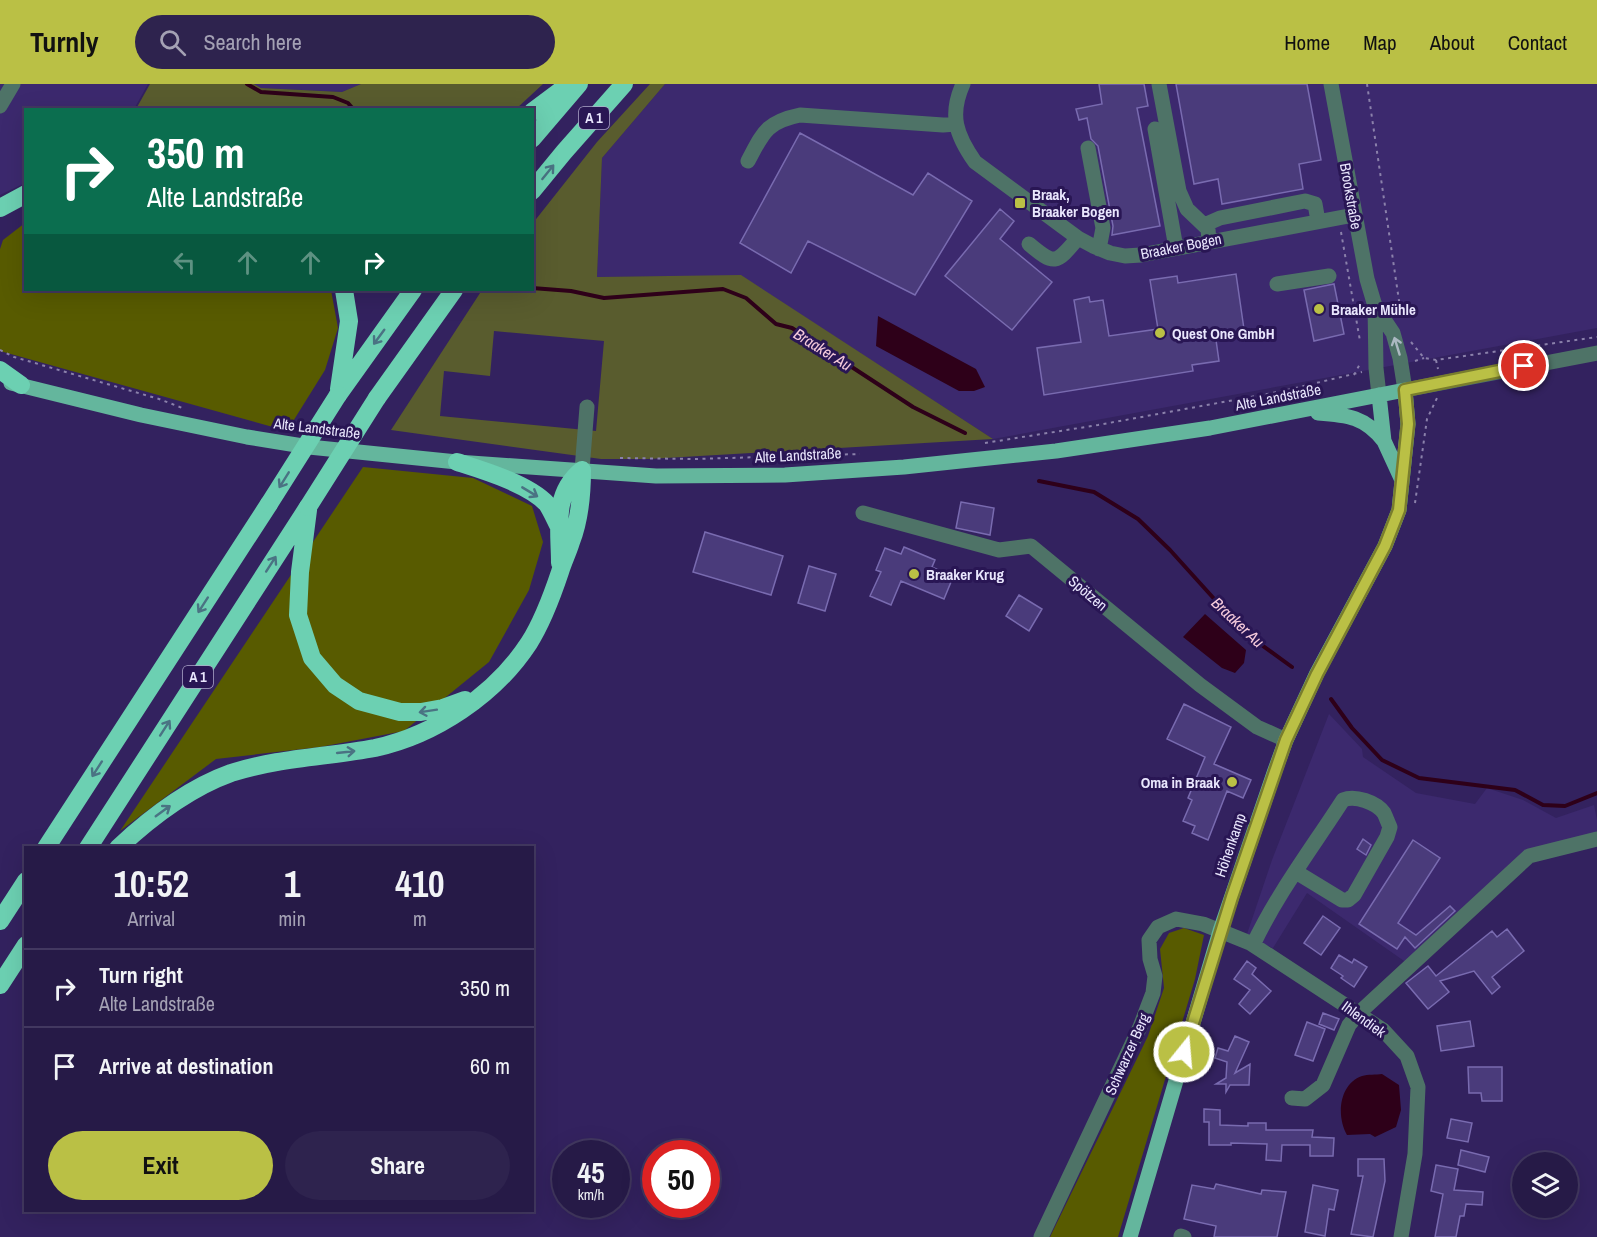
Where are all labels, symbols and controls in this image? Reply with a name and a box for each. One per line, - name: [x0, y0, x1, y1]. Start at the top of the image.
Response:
- search box: [135, 15, 555, 69]
- text: Turnly: [30, 23, 99, 61]
- icon: search: [156, 26, 189, 59]
- text: Search here: [204, 27, 302, 57]
- text: Home: [1284, 28, 1330, 57]
- text: Map: [1363, 28, 1397, 57]
- text: About: [1430, 28, 1475, 57]
- text: Contact: [1508, 28, 1567, 57]
- road number: A 1: [579, 107, 609, 129]
- text: 350 m: [147, 125, 245, 181]
- icon: right: [48, 132, 126, 210]
- street label: Brookstraße: [1335, 161, 1367, 231]
- one-way arrow: [542, 164, 555, 180]
- text: Alte Landstraße: [147, 179, 303, 215]
- place label: Braak, Braaker Bogen: [1032, 184, 1120, 222]
- marker: Braak, Braaker Bogen: [1013, 196, 1027, 210]
- street label: Braaker Bogen: [1139, 228, 1223, 264]
- icon: left: [168, 246, 201, 279]
- icon: ahead: [231, 246, 264, 279]
- icon: ahead: [294, 246, 327, 279]
- icon: right: [357, 246, 390, 279]
- place label: Braaker Mühle: [1331, 299, 1416, 320]
- marker: Braaker Mühle: [1312, 302, 1326, 316]
- water label: Braaker Au: [790, 323, 856, 375]
- place label: Quest One GmbH: [1172, 323, 1275, 344]
- marker: Quest One GmbH: [1153, 326, 1167, 340]
- one-way arrow: [373, 329, 385, 345]
- one-way arrow: [1391, 337, 1402, 356]
- pin: [1498, 340, 1549, 391]
- icon: arrive: [1507, 349, 1540, 382]
- street label: Alte Landstraße: [1232, 378, 1323, 416]
- street label: Alte Landstraße: [272, 412, 362, 444]
- street label: Alte Landstraße: [753, 442, 842, 468]
- one-way arrow: [278, 472, 290, 488]
- one-way arrow: [521, 487, 538, 499]
- one-way arrow: [265, 556, 277, 573]
- place label: Braaker Krug: [926, 564, 1004, 585]
- marker: Braaker Krug: [907, 567, 921, 581]
- street label: Spötzen: [1064, 570, 1112, 616]
- water label: Braaker Au: [1207, 592, 1269, 652]
- one-way arrow: [197, 597, 209, 613]
- road number: A 1: [183, 666, 213, 688]
- one-way arrow: [418, 705, 438, 716]
- one-way arrow: [160, 720, 172, 737]
- one-way arrow: [336, 746, 356, 757]
- one-way arrow: [91, 760, 103, 777]
- place label: Oma in Braak: [1141, 772, 1220, 793]
- marker: Oma in Braak: [1225, 775, 1239, 789]
- one-way arrow: [155, 804, 171, 817]
- street label: Höhenkamp: [1209, 810, 1251, 880]
- text: 10:52: [113, 860, 189, 908]
- text: 1: [284, 860, 300, 908]
- text: 410: [395, 860, 445, 908]
- text: Arrival: [128, 905, 175, 932]
- text: min: [278, 905, 306, 932]
- text: m: [413, 905, 427, 932]
- text: Turn right: [99, 960, 183, 990]
- icon: right: [48, 972, 81, 1005]
- text: 350 m: [460, 973, 510, 1003]
- text: Alte Landstraße: [99, 990, 215, 1017]
- street label: Ihlendiek: [1338, 996, 1391, 1043]
- street label: Schwarzer Berg: [1100, 1010, 1154, 1098]
- position arrow: [1152, 1020, 1216, 1084]
- icon: arrive: [48, 1050, 81, 1083]
- text: Arrive at destination: [99, 1051, 273, 1081]
- text: 60 m: [470, 1051, 510, 1081]
- button: Exit: [48, 1131, 273, 1200]
- button: Share: [285, 1131, 510, 1200]
- speed limit sign: 50: [642, 1140, 720, 1218]
- text: 45: [577, 1152, 605, 1192]
- map controls: [1512, 1152, 1578, 1218]
- button: layers: [1512, 1152, 1578, 1218]
- text: km/h: [578, 1184, 604, 1205]

